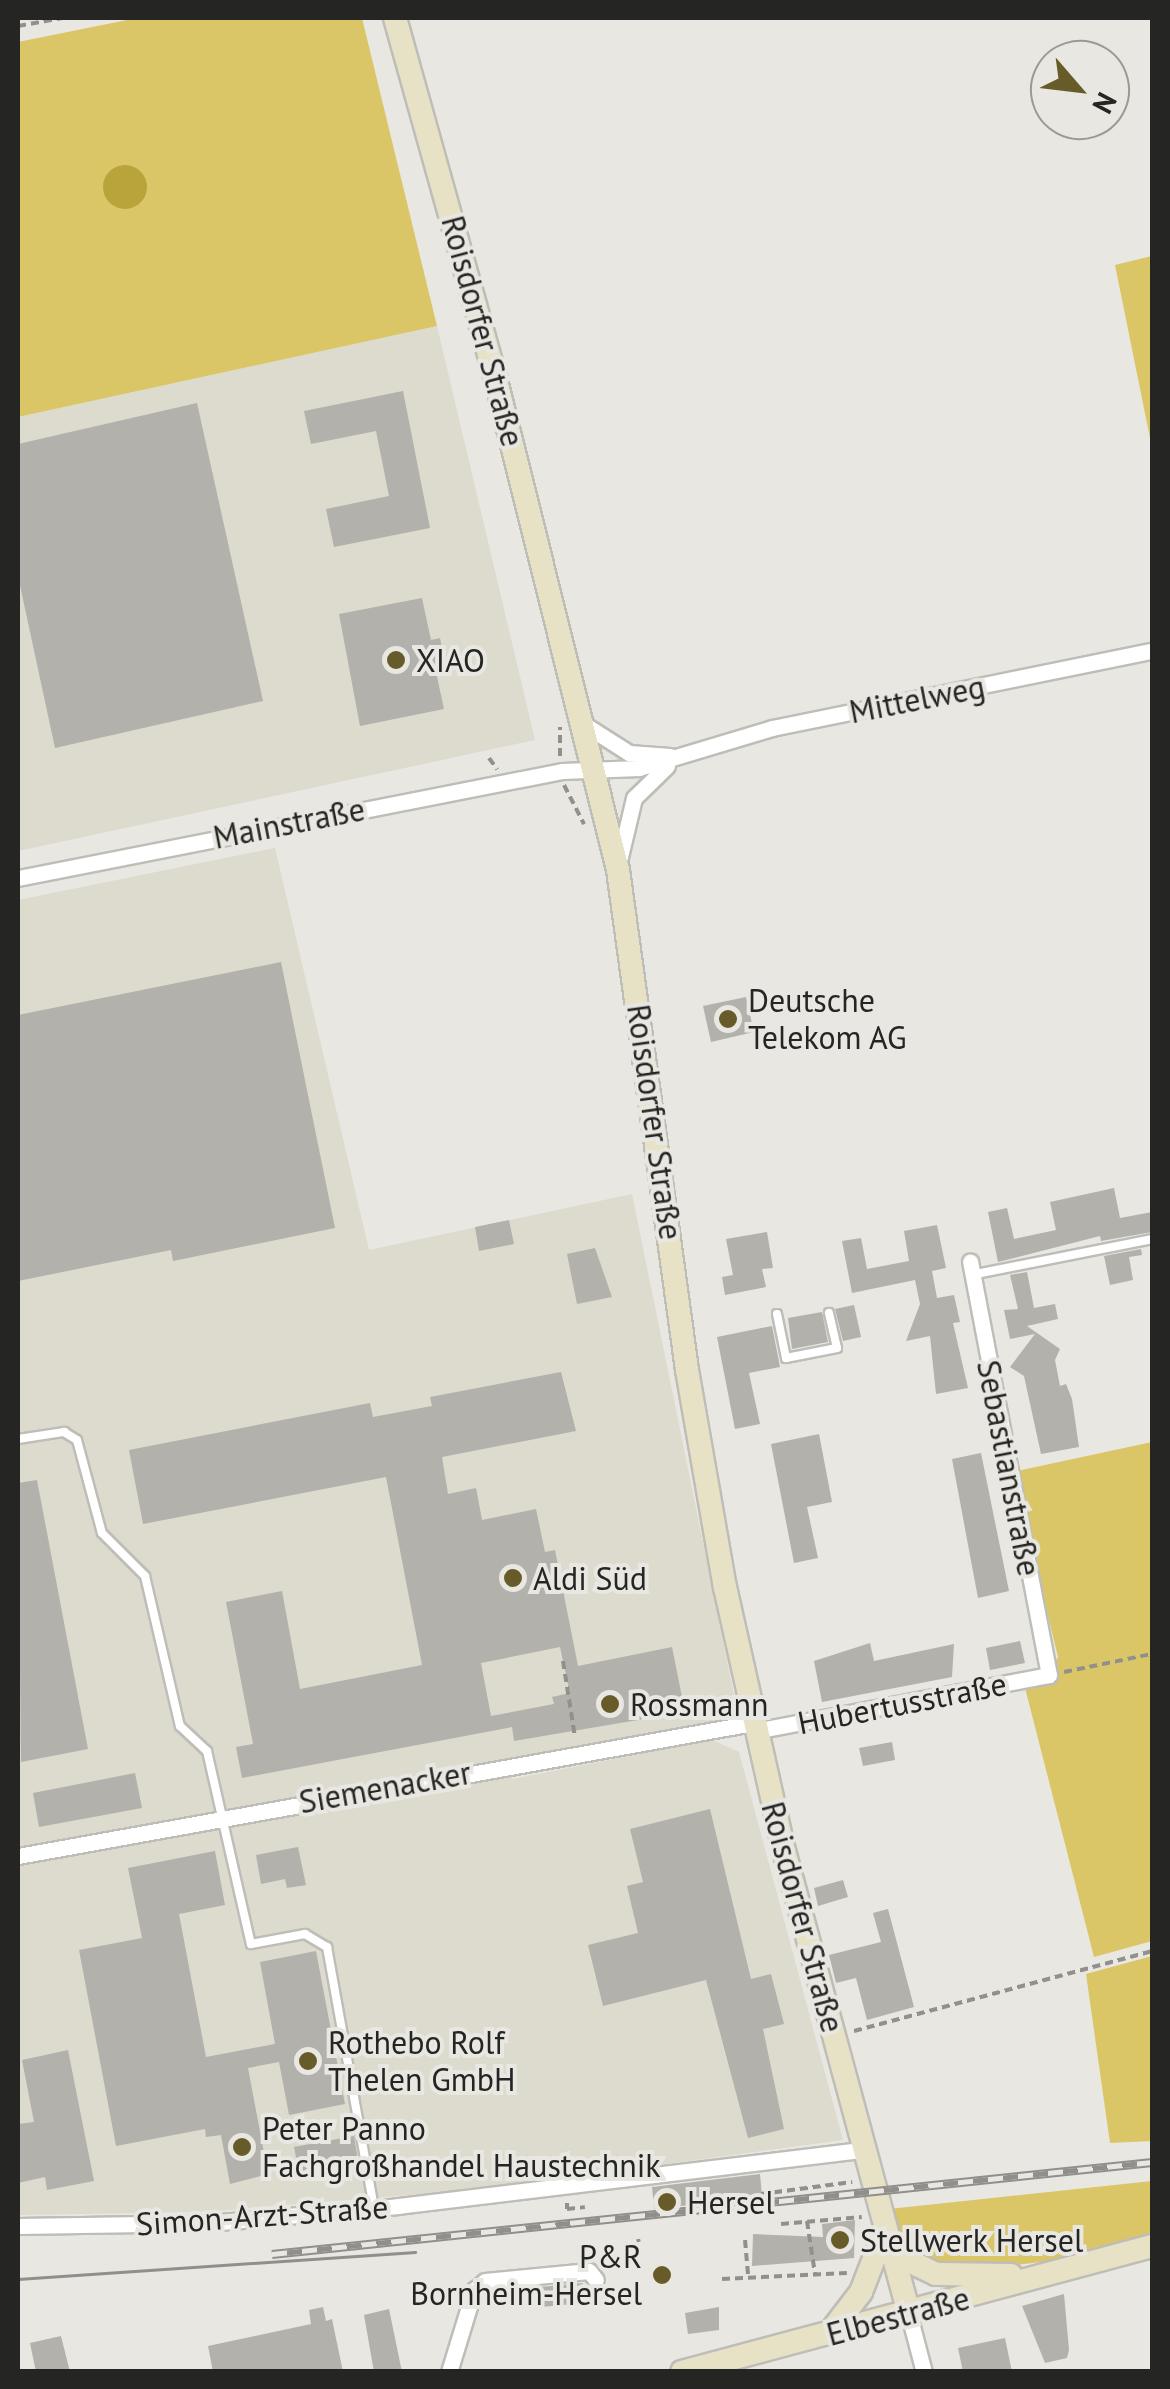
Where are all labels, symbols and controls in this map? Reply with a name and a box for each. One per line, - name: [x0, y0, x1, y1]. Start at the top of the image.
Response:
- north arrow: [1030, 40, 1130, 140]
- text: N: [1085, 87, 1126, 120]
- street label: Roisdorfer Straße: [434, 211, 532, 451]
- place label: XIAO: [416, 641, 485, 679]
- marker: XIAO: [385, 649, 407, 671]
- street label: Mittelweg: [846, 667, 988, 731]
- street label: Mainstraße: [210, 790, 368, 856]
- place label: Deutsche Telekom AG: [748, 982, 908, 1057]
- street label: Roisdorfer Straße: [619, 1002, 691, 1242]
- marker: Deutsche Telekom AG: [717, 1008, 739, 1030]
- street label: Sebastianstraße: [969, 1357, 1049, 1579]
- place label: Aldi Süd: [533, 1559, 647, 1597]
- marker: Aldi Süd: [502, 1567, 524, 1589]
- street label: Hubertusstraße: [794, 1664, 1010, 1742]
- place label: Rossmann: [630, 1685, 768, 1723]
- marker: Rossmann: [599, 1693, 621, 1715]
- street label: Siemenacker: [296, 1753, 474, 1821]
- street label: Roisdorfer Straße: [754, 1797, 852, 2037]
- place label: Rothebo Rolf Thelen GmbH: [328, 2024, 516, 2099]
- marker: Rothebo Rolf Thelen GmbH: [297, 2050, 319, 2072]
- place label: Peter Panno Fachgroßhandel Haustechnik: [262, 2110, 661, 2185]
- marker: Peter Panno Fachgroßhandel Haustechnik: [231, 2136, 253, 2158]
- place label: Hersel: [687, 2183, 775, 2221]
- street label: Simon-Arzt-Straße: [135, 2187, 389, 2243]
- marker: Hersel: [656, 2191, 678, 2213]
- place label: Stellwerk Hersel: [860, 2221, 1084, 2259]
- marker: Stellwerk Hersel: [829, 2229, 851, 2251]
- place label: P&R Bornheim-Hersel: [410, 2238, 642, 2313]
- marker: P&R Bornheim-Hersel: [651, 2264, 673, 2286]
- street label: Elbestraße: [822, 2279, 974, 2353]

